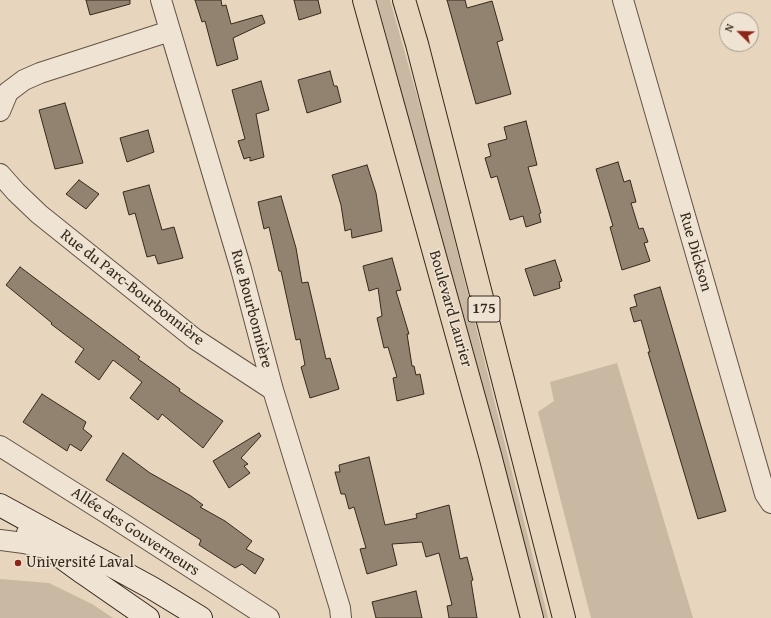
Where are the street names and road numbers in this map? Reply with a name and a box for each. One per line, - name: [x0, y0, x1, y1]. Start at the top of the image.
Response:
- street label: Rue Dickson: [675, 210, 715, 294]
- street label: Rue du Parc-Bourbonnière: [56, 226, 208, 350]
- street label: Rue Bourbonnière: [226, 248, 276, 370]
- street label: Boulevard Laurier: [424, 248, 476, 370]
- road number: 175: [468, 296, 500, 322]
- street label: Allée des Gouverneurs: [67, 483, 203, 581]

